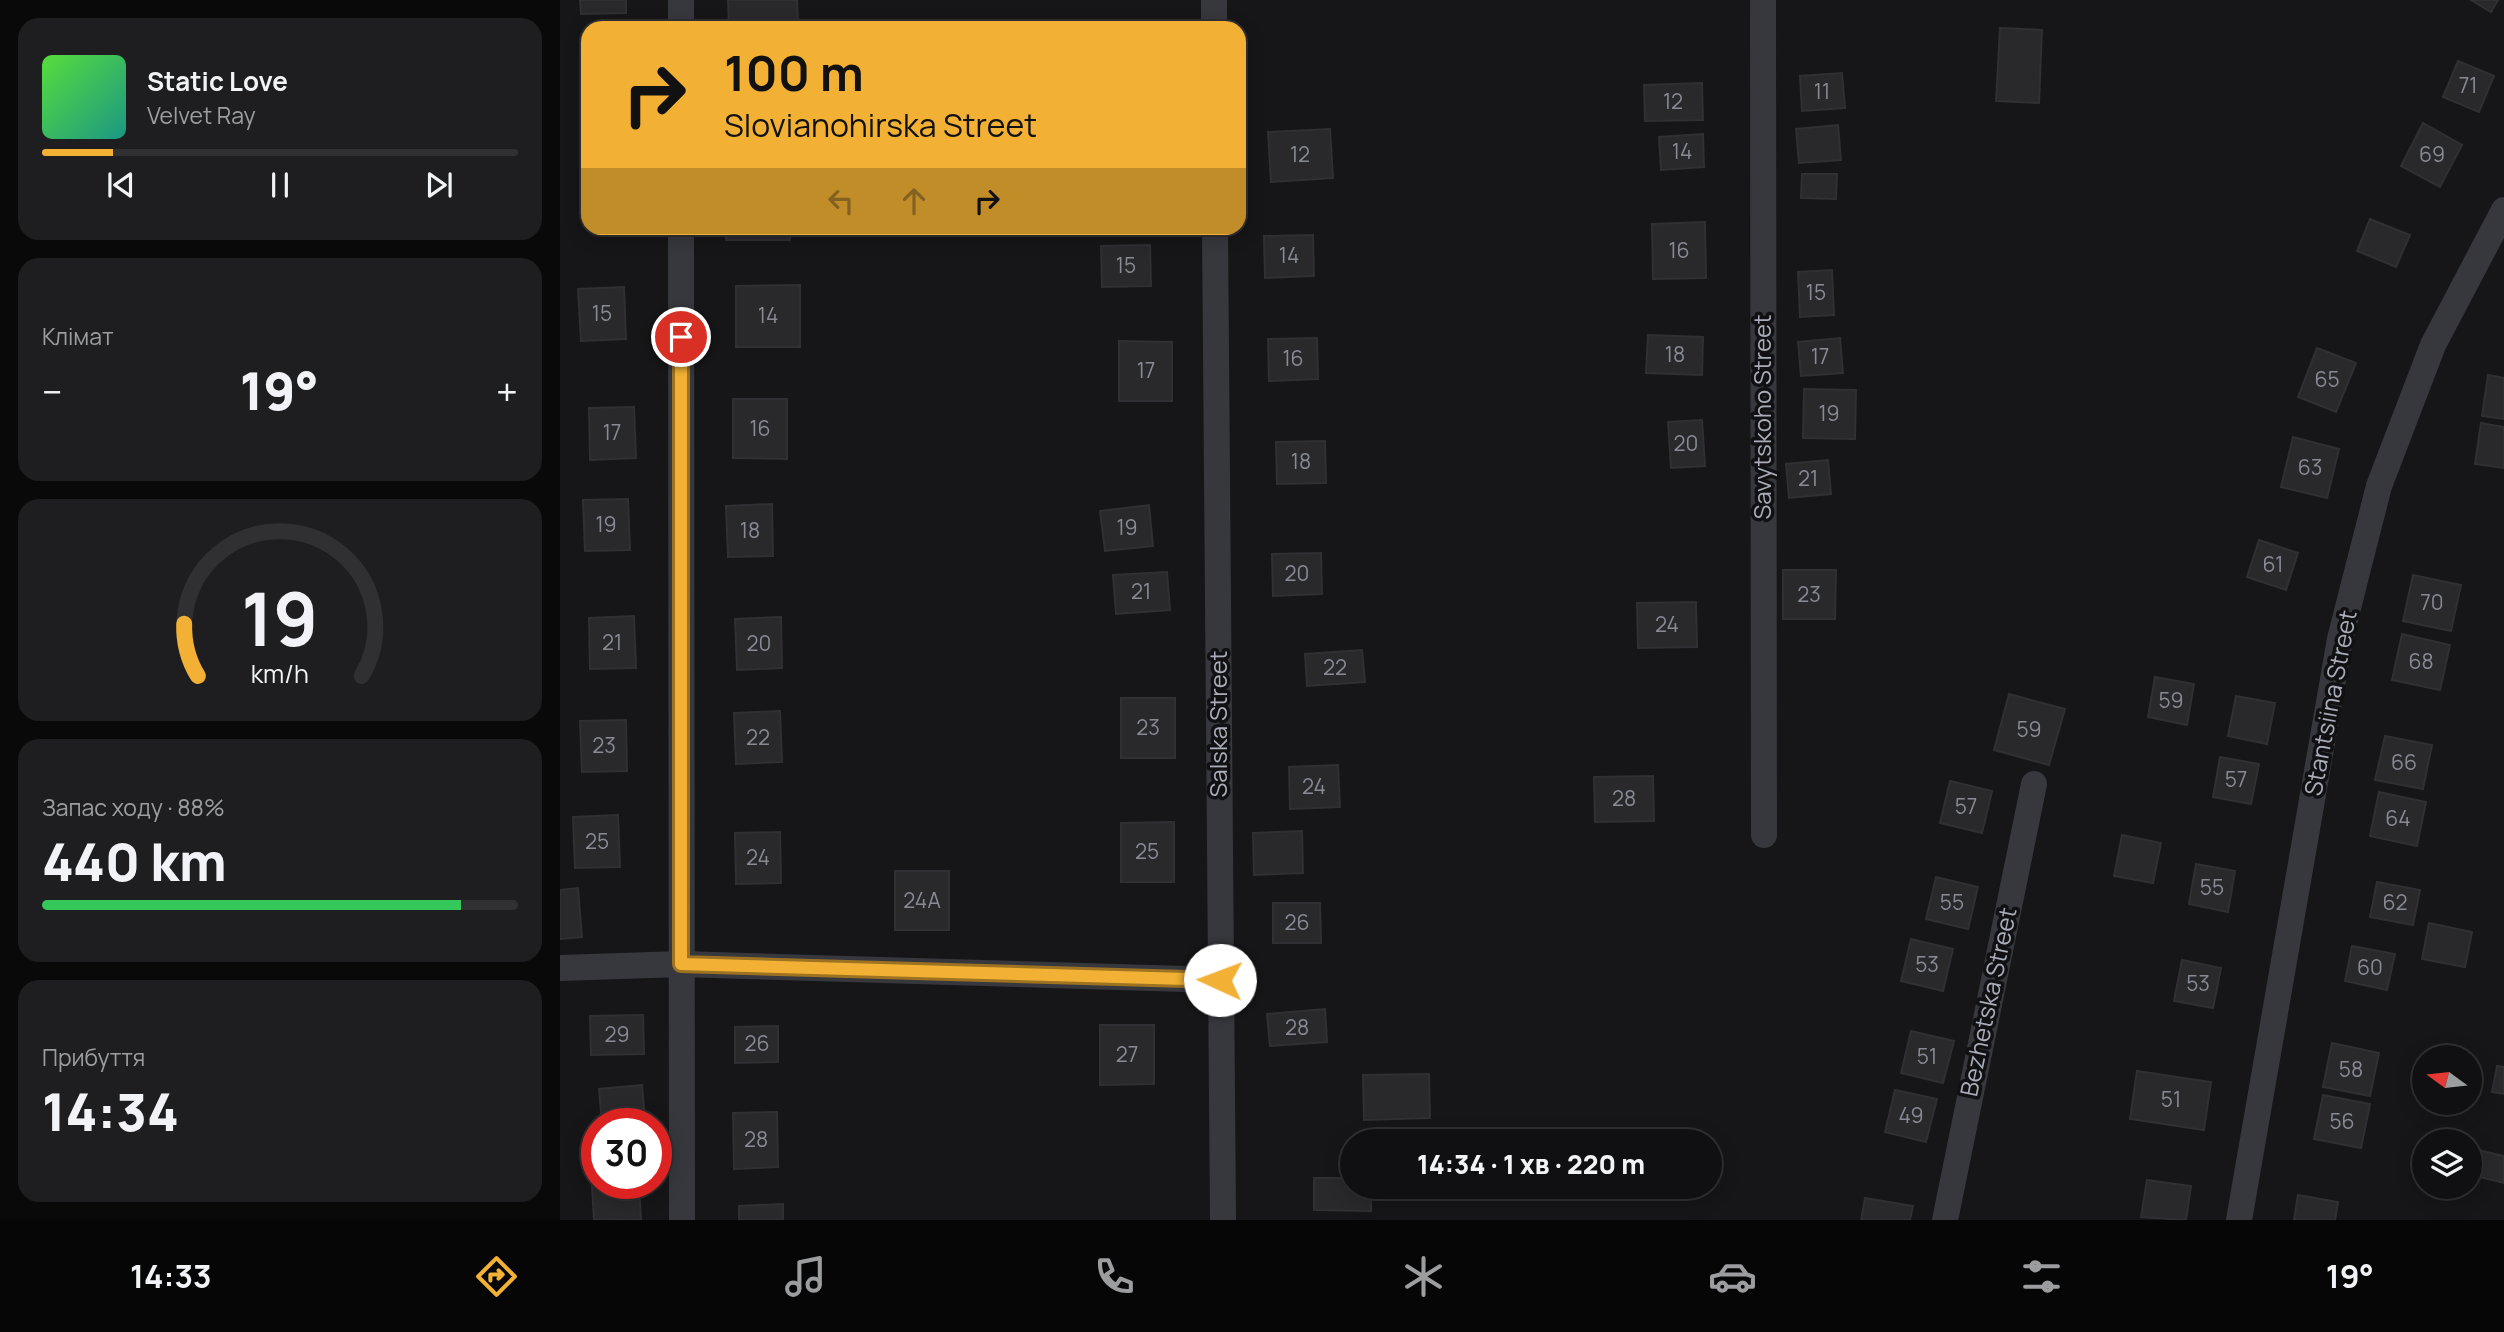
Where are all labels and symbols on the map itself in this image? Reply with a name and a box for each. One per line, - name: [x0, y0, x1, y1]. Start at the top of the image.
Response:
- house number: 71: [2459, 71, 2477, 99]
- house number: 11: [1814, 77, 1830, 105]
- house number: 12: [1663, 87, 1683, 115]
- house number: 14: [1672, 137, 1692, 165]
- house number: 12: [1290, 140, 1310, 168]
- house number: 69: [2419, 140, 2445, 168]
- house number: 16: [1668, 236, 1690, 264]
- house number: 14: [1279, 241, 1299, 269]
- house number: 15: [1116, 251, 1136, 279]
- house number: 15: [1806, 278, 1826, 306]
- house number: 15: [592, 299, 612, 327]
- house number: 14: [758, 301, 778, 329]
- pin: [651, 307, 711, 367]
- street label: Savytskoho Street: [1745, 314, 1778, 520]
- house number: 18: [1665, 340, 1685, 368]
- house number: 17: [1811, 342, 1829, 370]
- house number: 16: [1282, 344, 1304, 372]
- house number: 17: [1137, 356, 1155, 384]
- house number: 65: [2314, 365, 2340, 393]
- house number: 19: [1818, 399, 1840, 427]
- house number: 16: [749, 414, 771, 442]
- house number: 17: [603, 418, 621, 446]
- house number: 20: [1674, 429, 1698, 457]
- house number: 18: [1291, 447, 1311, 475]
- house number: 63: [2298, 453, 2322, 481]
- house number: 21: [1798, 464, 1818, 492]
- house number: 19: [595, 510, 617, 538]
- house number: 19: [1116, 513, 1138, 541]
- house number: 18: [740, 516, 760, 544]
- house number: 61: [2263, 550, 2283, 578]
- house number: 20: [1285, 559, 1309, 587]
- house number: 21: [1131, 577, 1151, 605]
- house number: 23: [1797, 580, 1821, 608]
- house number: 70: [2420, 588, 2444, 616]
- street label: Stantsiina Street: [2295, 607, 2364, 798]
- house number: 24: [1655, 610, 1679, 638]
- house number: 21: [602, 628, 622, 656]
- house number: 20: [747, 629, 771, 657]
- house number: 68: [2408, 647, 2434, 675]
- street label: Salska Street: [1201, 651, 1234, 797]
- house number: 22: [1323, 653, 1347, 681]
- house number: 59: [2158, 686, 2184, 714]
- house number: 23: [1136, 713, 1160, 741]
- house number: 59: [2016, 715, 2042, 743]
- house number: 22: [746, 723, 770, 751]
- house number: 23: [592, 731, 616, 759]
- house number: 66: [2391, 748, 2417, 776]
- house number: 57: [2225, 765, 2247, 793]
- house number: 24: [1302, 772, 1326, 800]
- house number: 28: [1612, 784, 1636, 812]
- house number: 57: [1955, 792, 1977, 820]
- house number: 64: [2385, 804, 2411, 832]
- house number: 25: [585, 827, 609, 855]
- house number: 25: [1135, 837, 1159, 865]
- house number: 24: [746, 843, 770, 871]
- house number: 55: [2200, 873, 2224, 901]
- house number: 24А: [903, 886, 941, 914]
- house number: 55: [1940, 888, 1964, 916]
- house number: 62: [2382, 888, 2408, 916]
- street label: Bezhetska Street: [1951, 904, 2024, 1099]
- house number: 26: [1284, 908, 1310, 936]
- position arrow: [1183, 943, 1257, 1017]
- house number: 53: [1915, 950, 1939, 978]
- house number: 60: [2357, 953, 2383, 981]
- house number: 53: [2186, 969, 2210, 997]
- house number: 28: [1285, 1013, 1309, 1041]
- house number: 29: [604, 1020, 630, 1048]
- house number: 26: [744, 1029, 770, 1057]
- house number: 27: [1116, 1040, 1138, 1068]
- house number: 51: [1917, 1042, 1937, 1070]
- north arrow: [2412, 1045, 2482, 1115]
- house number: 58: [2339, 1055, 2363, 1083]
- house number: 51: [2161, 1085, 2181, 1113]
- house number: 49: [1898, 1101, 1924, 1129]
- house number: 56: [2329, 1107, 2355, 1135]
- speed limit sign: 30: [581, 1108, 672, 1199]
- house number: 28: [744, 1125, 768, 1153]

